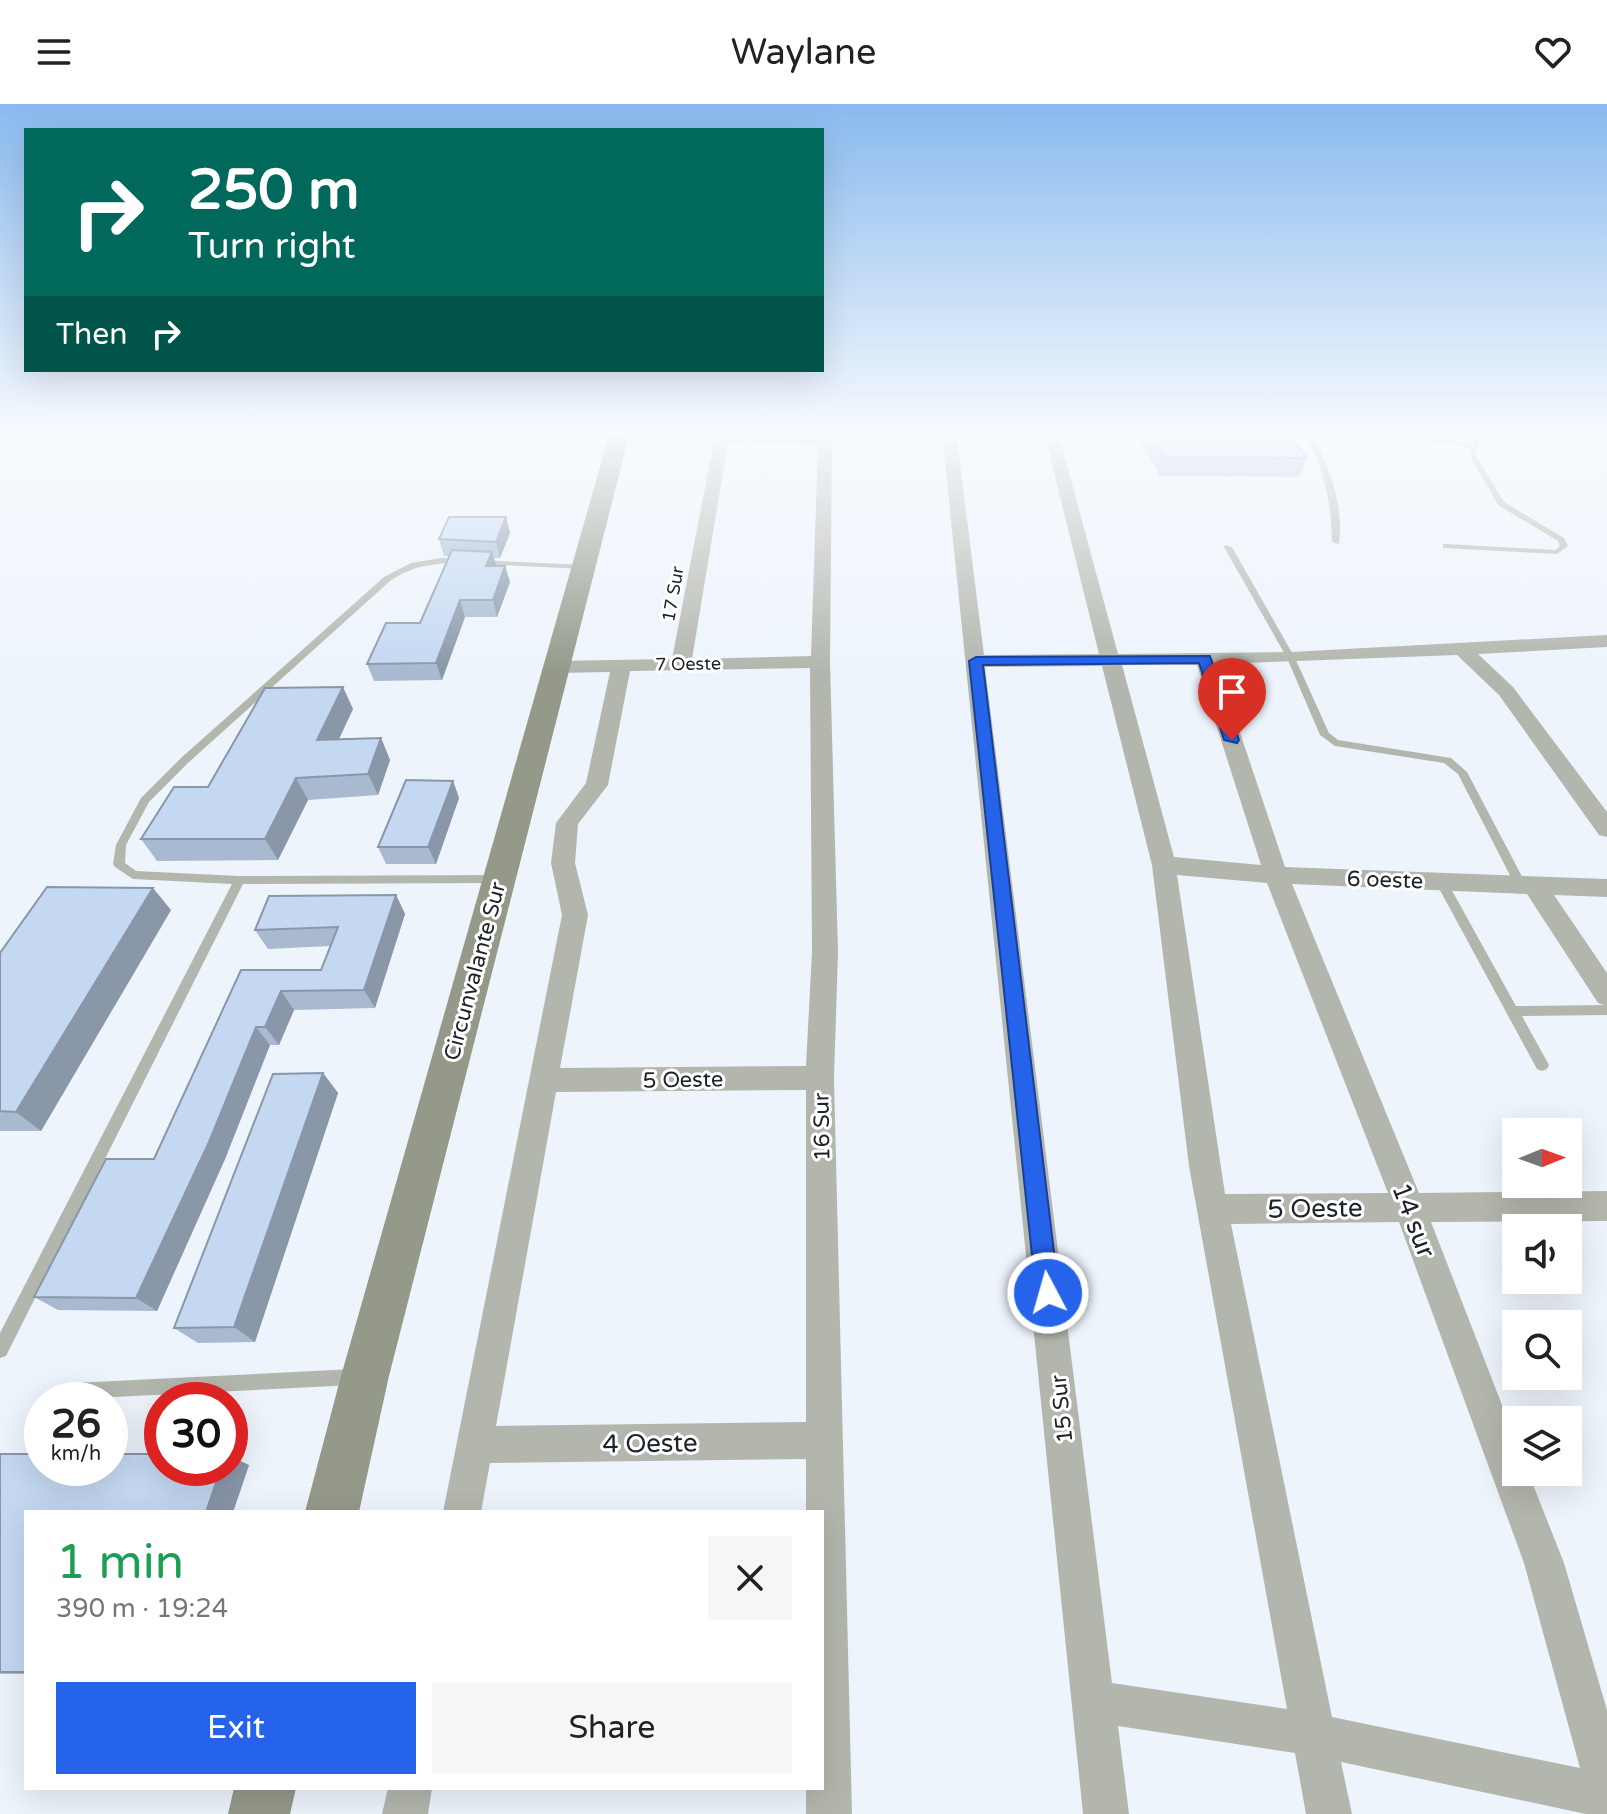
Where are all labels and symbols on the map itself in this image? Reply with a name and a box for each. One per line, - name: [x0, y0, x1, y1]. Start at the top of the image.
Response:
- street label: 17 Sur: [657, 564, 689, 624]
- street label: 7 Oeste: [655, 652, 721, 676]
- pin: [1198, 658, 1266, 740]
- street label: 6 oeste: [1346, 866, 1424, 894]
- street label: Circunvalante Sur: [439, 879, 511, 1063]
- street label: 5 Oeste: [642, 1066, 724, 1094]
- street label: 16 Sur: [808, 1092, 836, 1161]
- north arrow: [1502, 1118, 1582, 1198]
- street label: 14 sur: [1385, 1178, 1442, 1262]
- street label: 5 Oeste: [1267, 1192, 1363, 1225]
- position arrow: [1006, 1251, 1090, 1335]
- street label: 15 Sur: [1045, 1373, 1079, 1444]
- speed limit sign: 30: [144, 1382, 248, 1486]
- street label: 4 Oeste: [602, 1427, 698, 1460]

